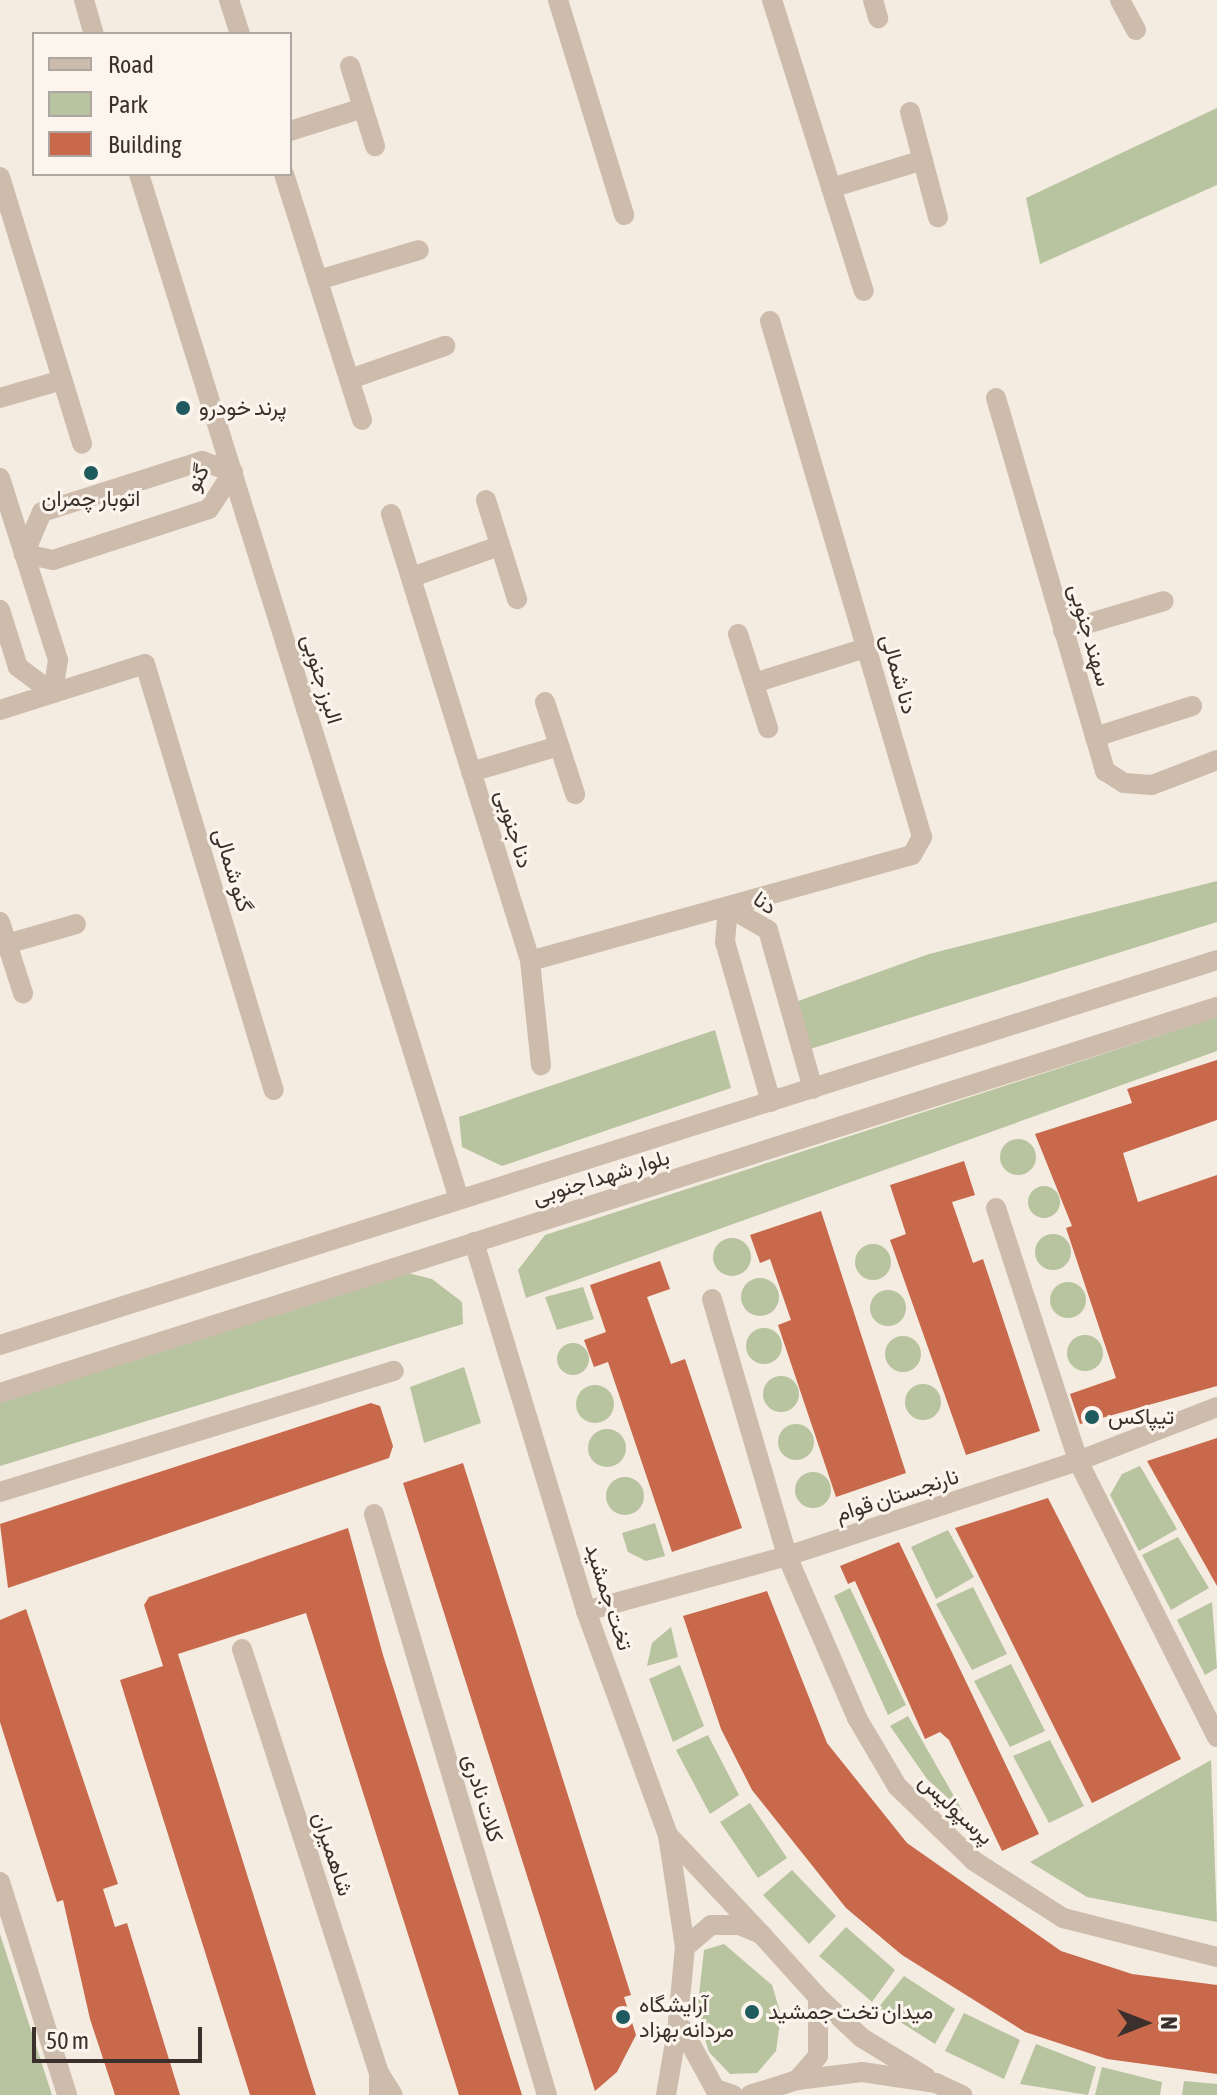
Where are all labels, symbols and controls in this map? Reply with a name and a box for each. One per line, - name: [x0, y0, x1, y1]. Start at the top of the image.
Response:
- legend: [32, 32, 292, 176]
- text: Road: [108, 51, 154, 78]
- text: Park: [108, 91, 148, 118]
- text: Building: [108, 131, 181, 158]
- place label: پرند خودرو: [199, 395, 287, 421]
- marker: پرند خودرو: [174, 399, 192, 417]
- street label: گنو: [179, 460, 215, 496]
- marker: اتوبار چمران: [82, 464, 100, 482]
- place label: اتوبار چمران: [42, 486, 140, 512]
- street label: سهند جنوبی: [1063, 581, 1117, 689]
- street label: البرز جنوبی: [296, 631, 348, 727]
- street label: دنا شمالی: [875, 631, 923, 717]
- street label: دنا جنوبی: [490, 787, 538, 871]
- street label: گنو شمالی: [208, 825, 258, 915]
- street label: دنا: [748, 886, 782, 920]
- street label: بلوار شهدا جنوبی: [529, 1144, 673, 1210]
- place label: تیپاکس: [1108, 1404, 1174, 1430]
- marker: تیپاکس: [1083, 1408, 1101, 1426]
- street label: نارنجستان قوام: [832, 1463, 962, 1527]
- street label: تخت جمشید: [579, 1540, 639, 1654]
- street label: کلات نادری: [457, 1751, 509, 1845]
- street label: پرسپولیس: [913, 1768, 999, 1850]
- street label: شاهمیران: [307, 1809, 359, 1899]
- north arrow: [1105, 1983, 1185, 2063]
- place label: آرایشگاه مردانه بهزاد: [639, 1991, 734, 2042]
- place label: میدان تخت جمشید: [768, 1999, 933, 2025]
- marker: میدان تخت جمشید: [743, 2003, 761, 2021]
- marker: آرایشگاه مردانه بهزاد: [614, 2008, 632, 2026]
- scale bar: [36, 2011, 206, 2061]
- text: N: [1156, 2017, 1182, 2029]
- text: 50 m: [46, 2027, 89, 2054]

